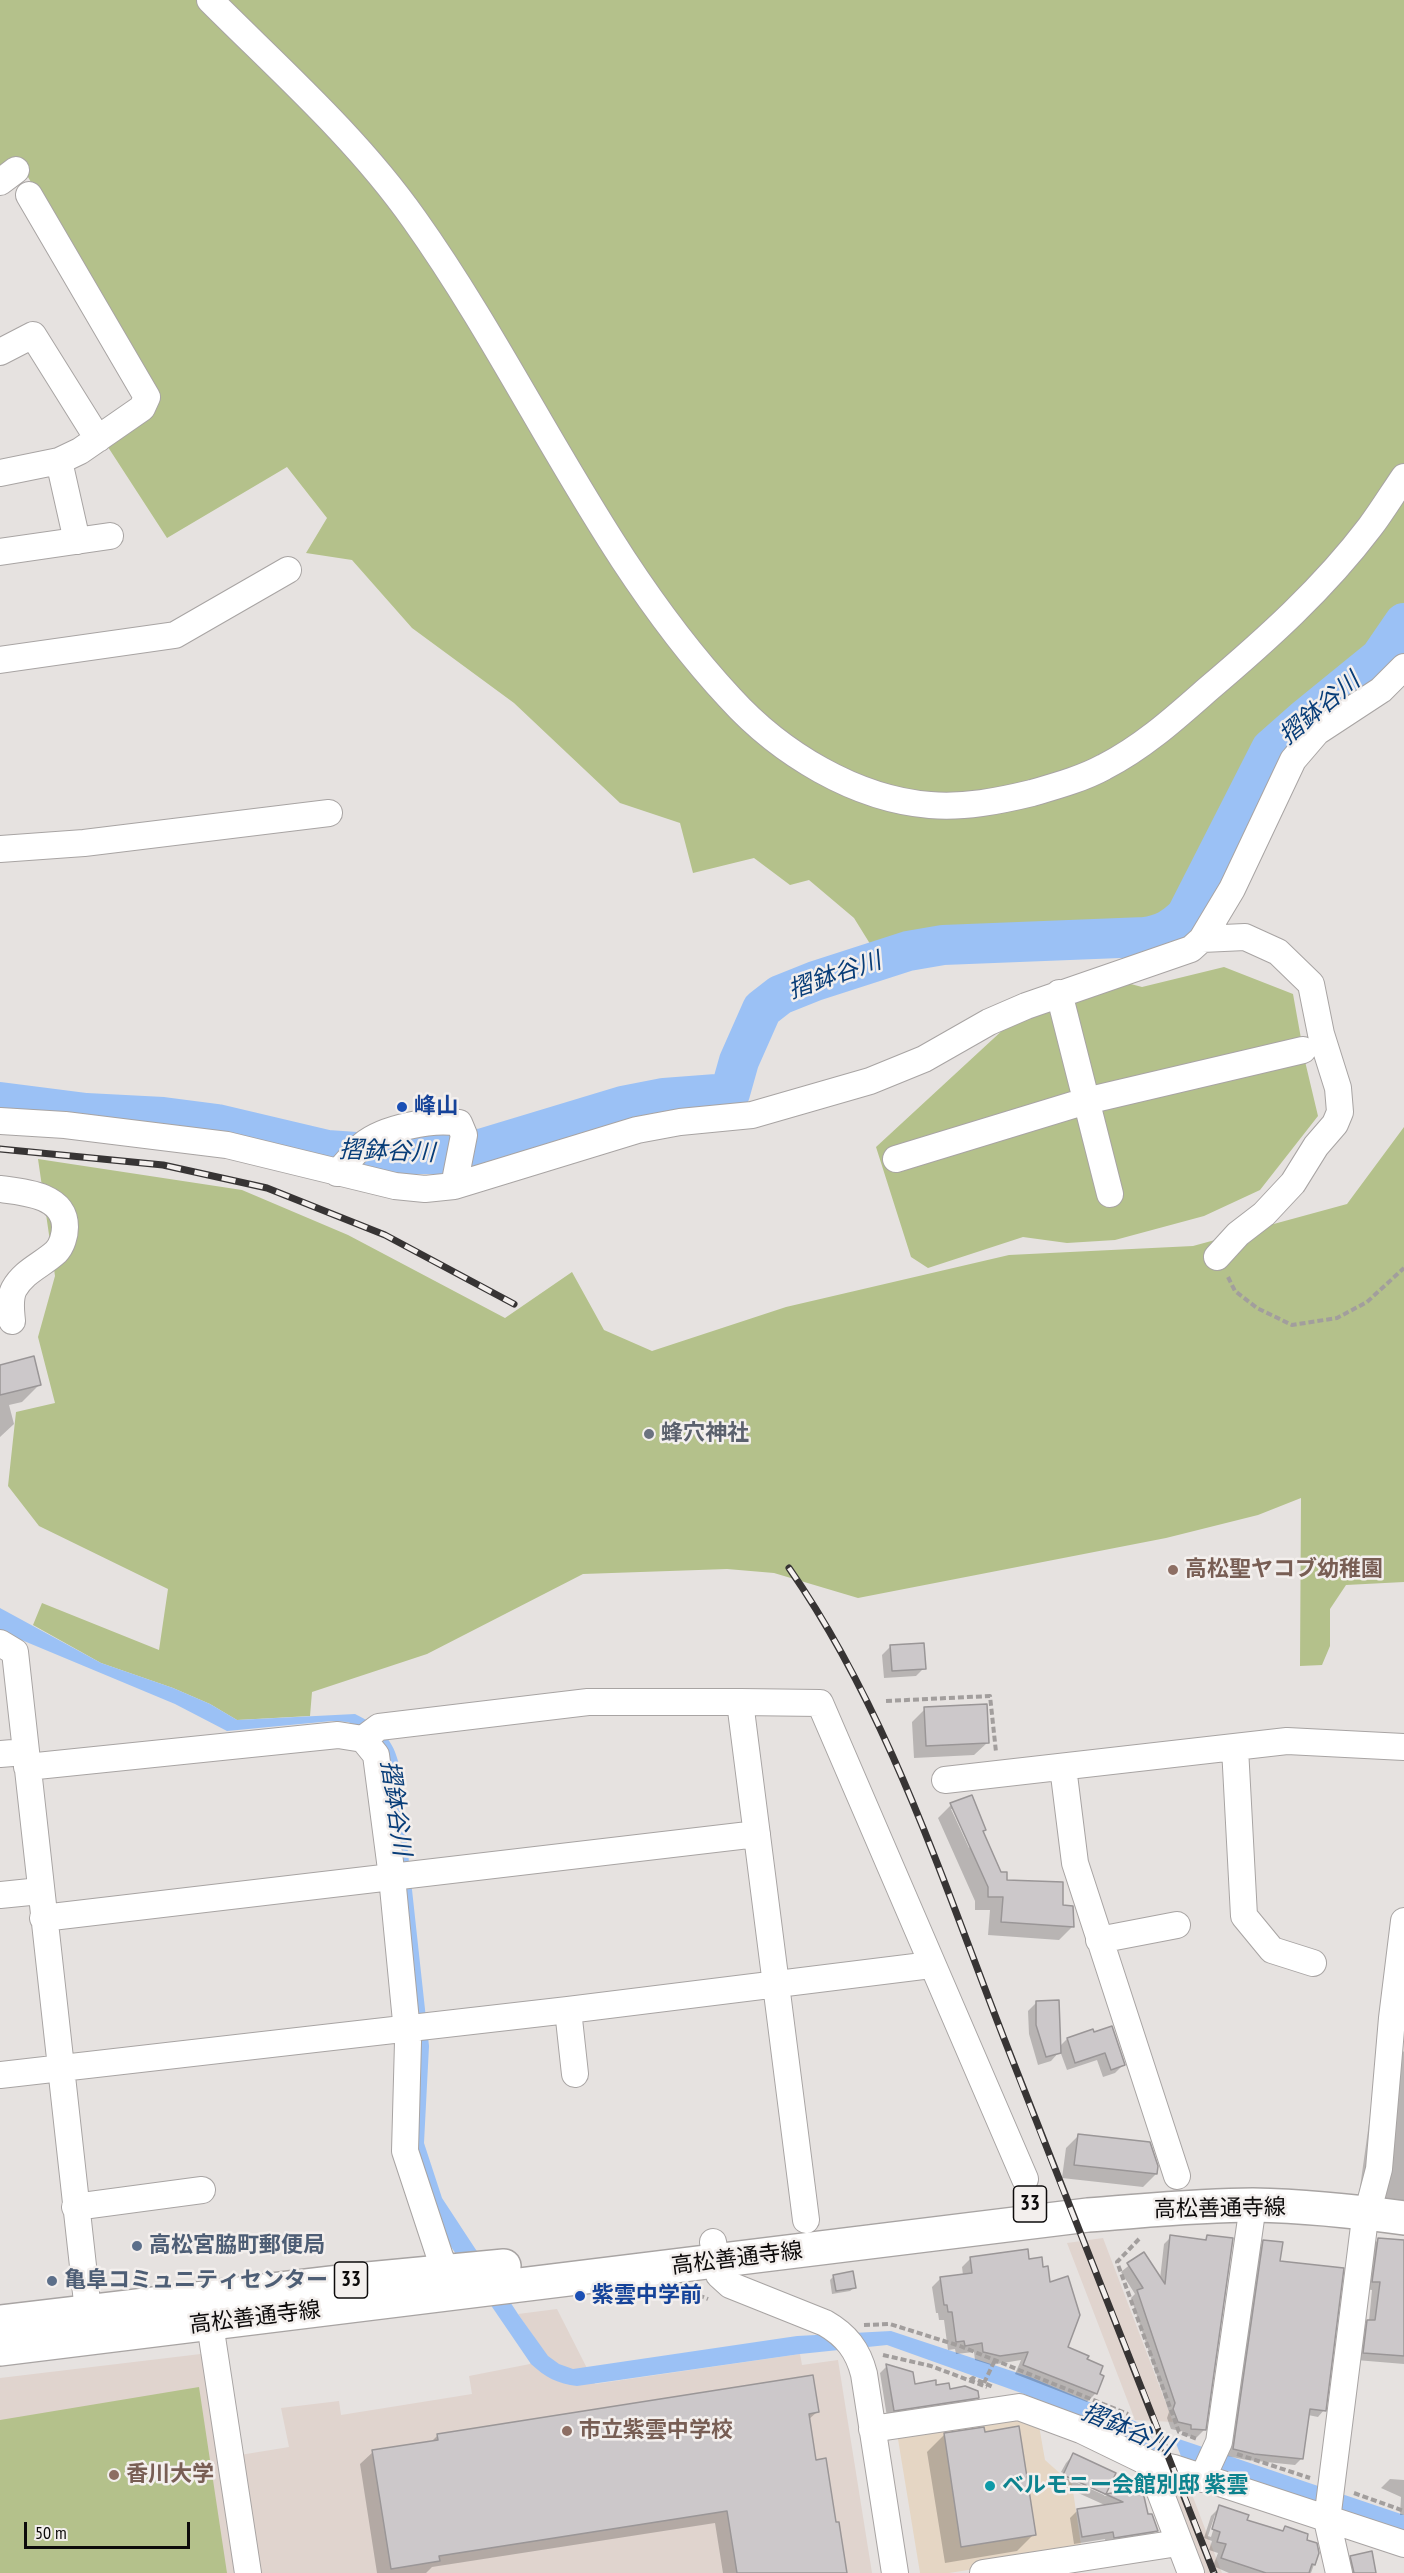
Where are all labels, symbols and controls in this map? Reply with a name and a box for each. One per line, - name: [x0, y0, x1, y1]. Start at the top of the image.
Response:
- water label: 摺鉢谷川: [1274, 667, 1366, 751]
- water label: 摺鉢谷川: [785, 947, 885, 1005]
- place label: 峰山: [414, 1094, 458, 1120]
- marker: 峰山: [395, 1100, 409, 1114]
- water label: 摺鉢谷川: [339, 1136, 435, 1168]
- place label: 蜂穴神社: [661, 1421, 749, 1447]
- marker: 蜂穴神社: [642, 1427, 656, 1441]
- place label: 高松聖ヤコブ幼稚園: [1185, 1557, 1383, 1583]
- marker: 高松聖ヤコブ幼稚園: [1166, 1563, 1180, 1577]
- water label: 摺鉢谷川: [374, 1758, 416, 1858]
- road number: 33: [1014, 2186, 1046, 2222]
- street label: 高松善通寺線: [1154, 2195, 1286, 2223]
- place label: 高松宮脇町郵便局: [149, 2233, 325, 2259]
- street label: 高松善通寺線: [670, 2238, 804, 2280]
- marker: 高松宮脇町郵便局: [130, 2239, 144, 2253]
- road number: 33: [334, 2262, 368, 2298]
- place label: 亀阜コミュニティセンター: [64, 2268, 328, 2294]
- marker: 亀阜コミュニティセンター: [45, 2274, 59, 2288]
- place label: 紫雲中学前: [592, 2283, 702, 2309]
- marker: 紫雲中学前: [573, 2289, 587, 2303]
- street label: 高松善通寺線: [188, 2297, 322, 2339]
- water label: 摺鉢谷川: [1077, 2398, 1177, 2462]
- place label: 市立紫雲中学校: [579, 2418, 733, 2444]
- marker: 市立紫雲中学校: [560, 2424, 574, 2438]
- place label: 香川大学: [126, 2462, 214, 2488]
- marker: 香川大学: [107, 2468, 121, 2482]
- place label: ベルモニー会館別邸 紫雲: [1002, 2473, 1249, 2499]
- marker: ベルモニー会館別邸 紫雲: [983, 2479, 997, 2493]
- scale bar: [27, 2510, 194, 2548]
- text: 50 m: [35, 2521, 67, 2544]

